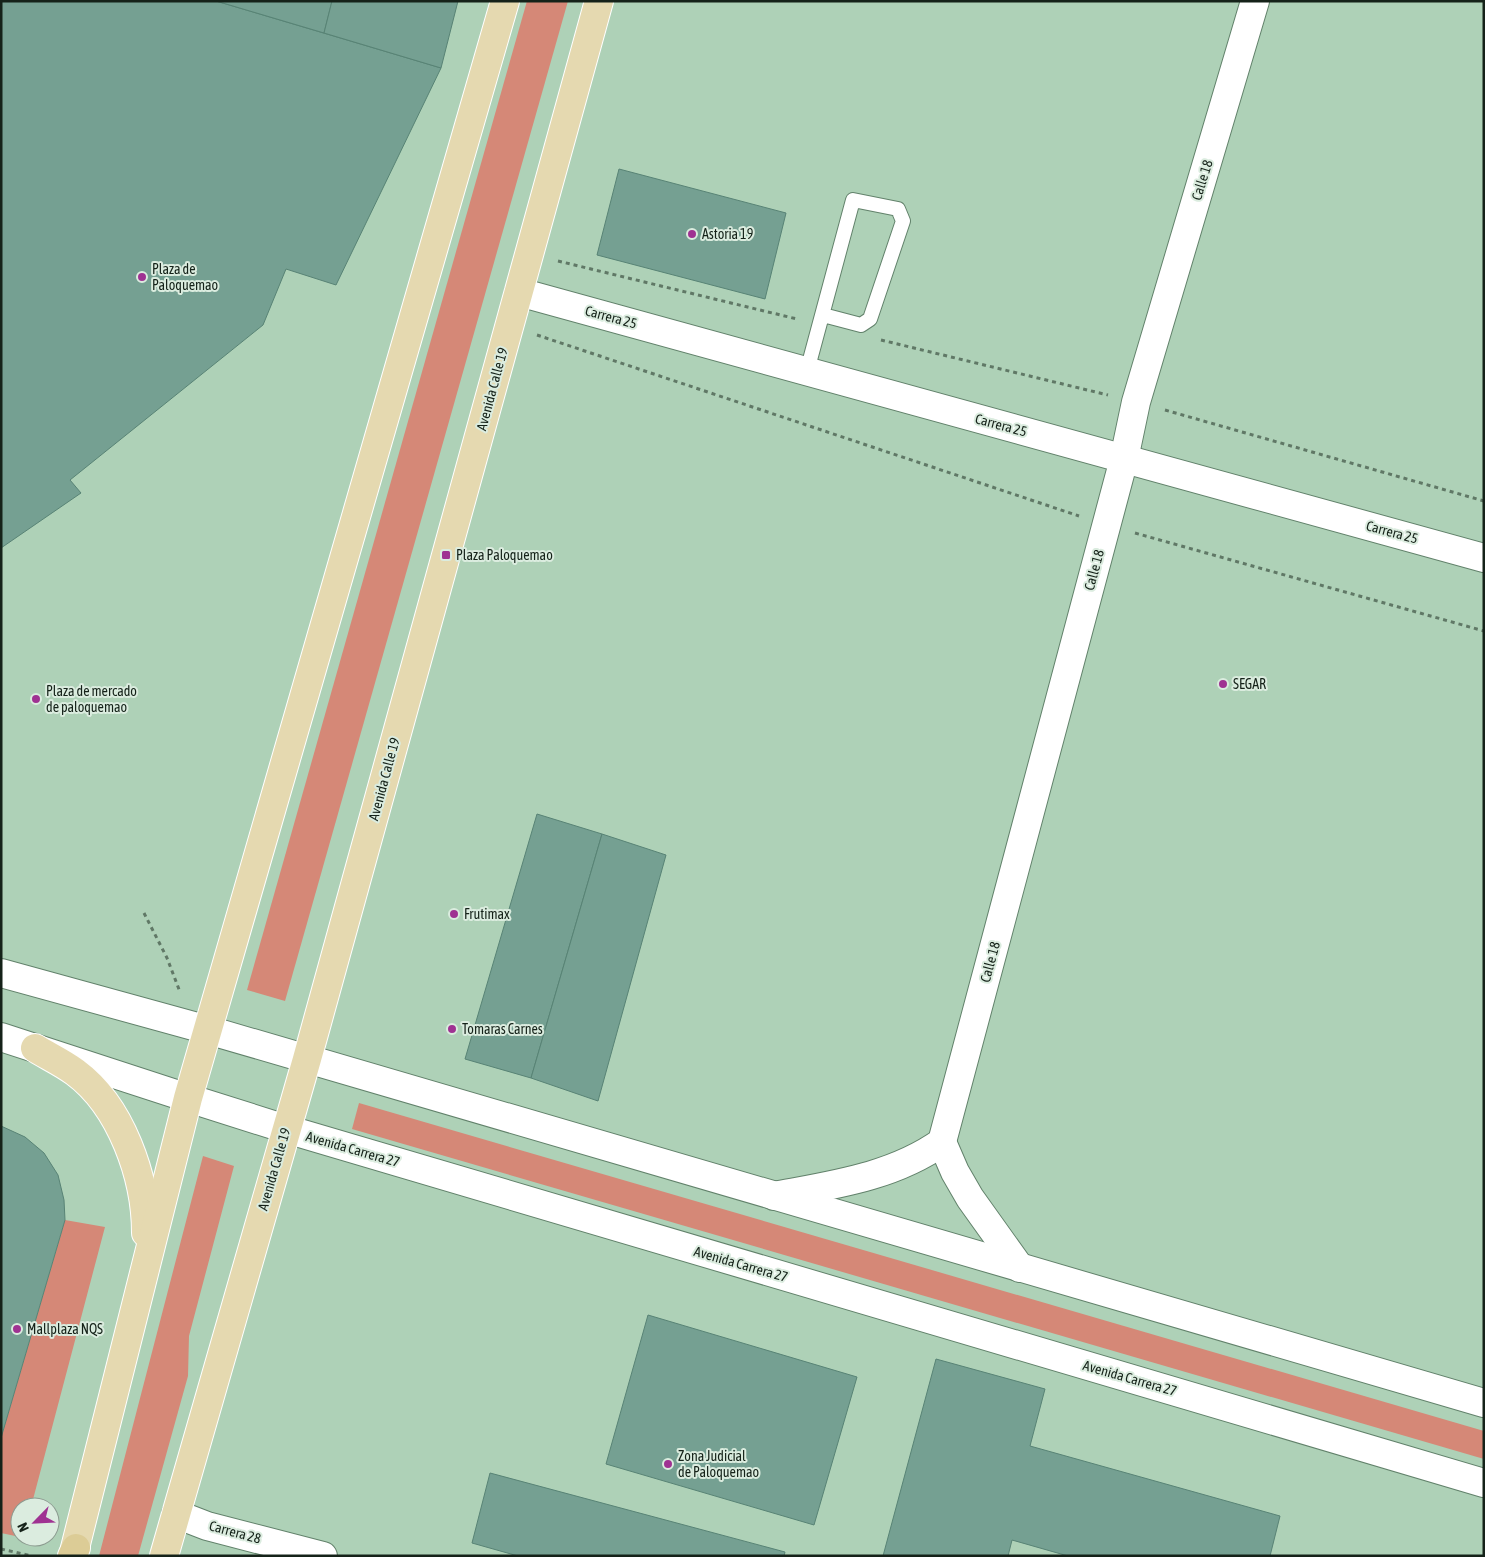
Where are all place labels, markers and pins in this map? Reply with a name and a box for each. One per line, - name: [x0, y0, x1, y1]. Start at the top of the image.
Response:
- place label: Astoria 19: [702, 226, 753, 242]
- marker: Astoria 19: [686, 228, 698, 240]
- place label: Plaza de Paloquemao: [152, 261, 218, 293]
- marker: Plaza de Paloquemao: [136, 271, 148, 283]
- place label: Plaza Paloquemao: [456, 547, 553, 563]
- marker: Plaza Paloquemao: [440, 549, 452, 561]
- place label: SEGAR: [1233, 676, 1266, 692]
- marker: SEGAR: [1217, 678, 1229, 690]
- place label: Plaza de mercado de paloquemao: [46, 683, 137, 715]
- marker: Plaza de mercado de paloquemao: [30, 693, 42, 705]
- place label: Frutimax: [464, 906, 510, 922]
- marker: Frutimax: [448, 908, 460, 920]
- place label: Tomaras Carnes: [462, 1021, 543, 1037]
- marker: Tomaras Carnes: [446, 1023, 458, 1035]
- place label: Mallplaza NQS: [27, 1321, 103, 1337]
- marker: Mallplaza NQS: [11, 1323, 23, 1335]
- place label: Zona Judicial de Paloquemao: [678, 1448, 759, 1480]
- marker: Zona Judicial de Paloquemao: [662, 1458, 674, 1470]

